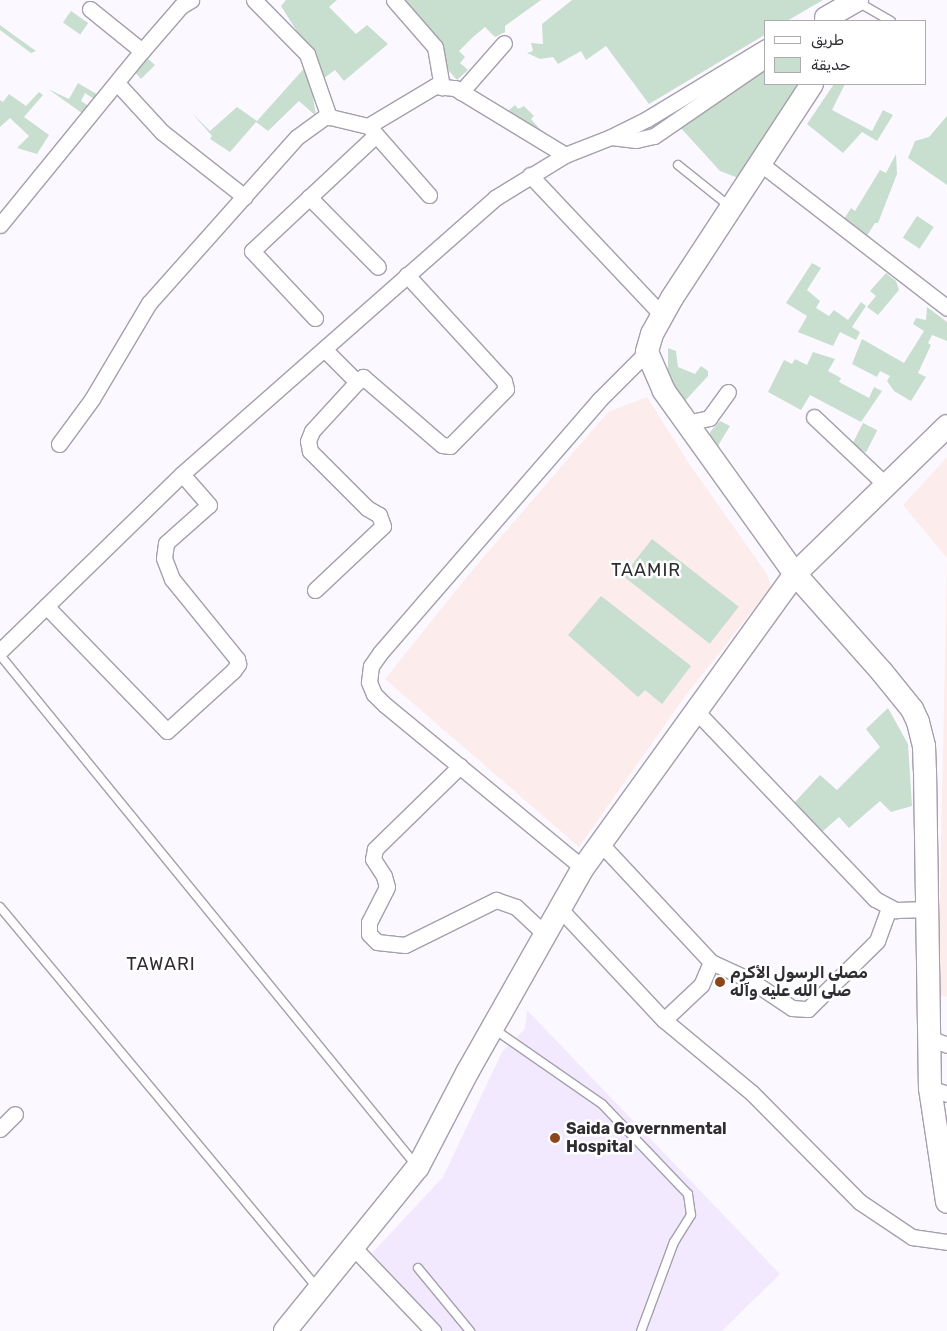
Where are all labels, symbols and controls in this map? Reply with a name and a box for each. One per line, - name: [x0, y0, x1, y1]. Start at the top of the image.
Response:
- legend: [764, 20, 927, 85]
- text: طريق: [811, 31, 844, 49]
- text: حديقة: [811, 56, 851, 74]
- district label: TAAMIR: [610, 559, 682, 581]
- district label: TAWARI: [126, 953, 196, 975]
- place label: مصلى الرسول الأكرم صلى الله عليه وآله: [730, 963, 868, 1001]
- marker: مصلى الرسول الأكرم صلى الله عليه وآله: [714, 976, 726, 988]
- place label: Saida Governmental Hospital: [566, 1119, 727, 1157]
- marker: Saida Governmental Hospital: [548, 1131, 562, 1145]

